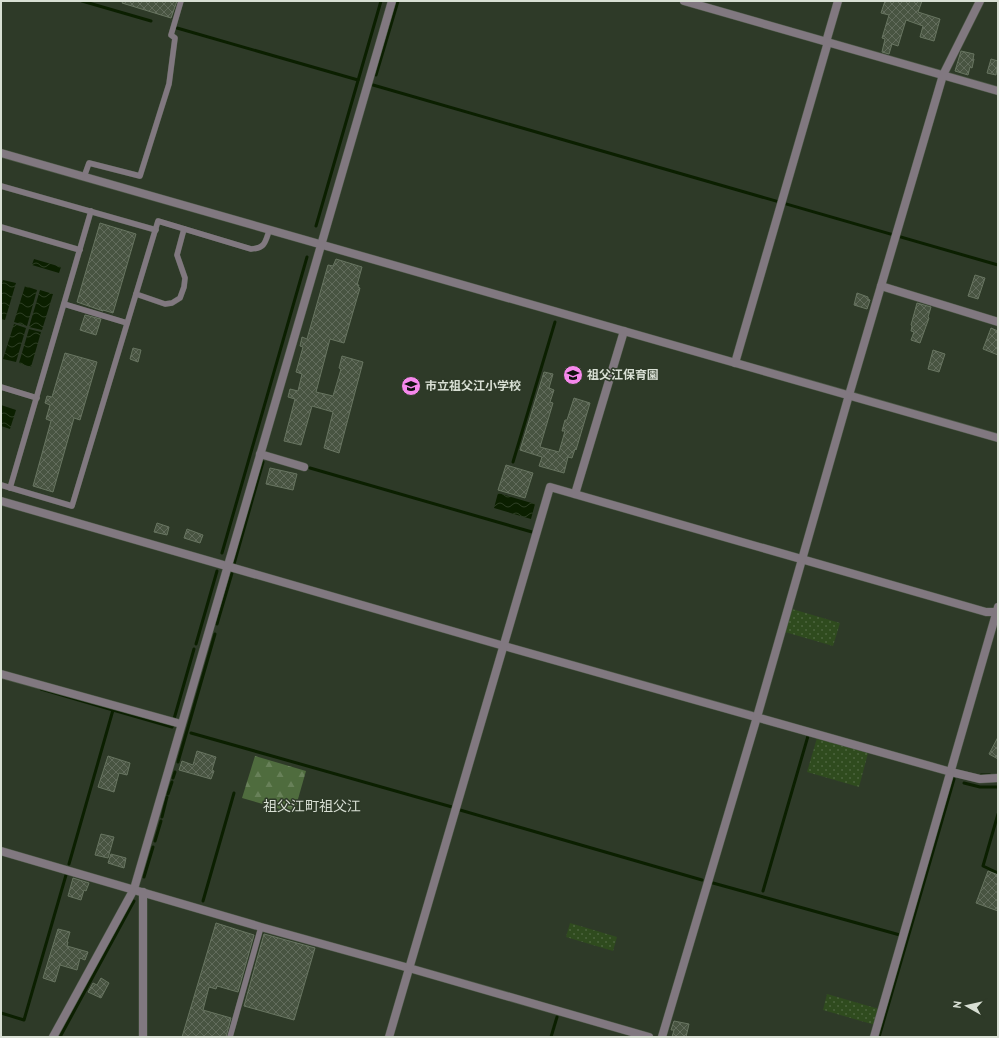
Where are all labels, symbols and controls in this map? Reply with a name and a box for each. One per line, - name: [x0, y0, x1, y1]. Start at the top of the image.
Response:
- school or university icon: 祖父江保育園: [562, 364, 584, 386]
- place label: 祖父江保育園: [587, 367, 659, 382]
- school or university icon: 市立祖父江小学校: [400, 375, 422, 397]
- place label: 市立祖父江小学校: [425, 378, 521, 393]
- district label: 祖父江町祖父江: [263, 797, 361, 815]
- north arrow: [947, 986, 987, 1026]
- text: N: [950, 1000, 965, 1009]

